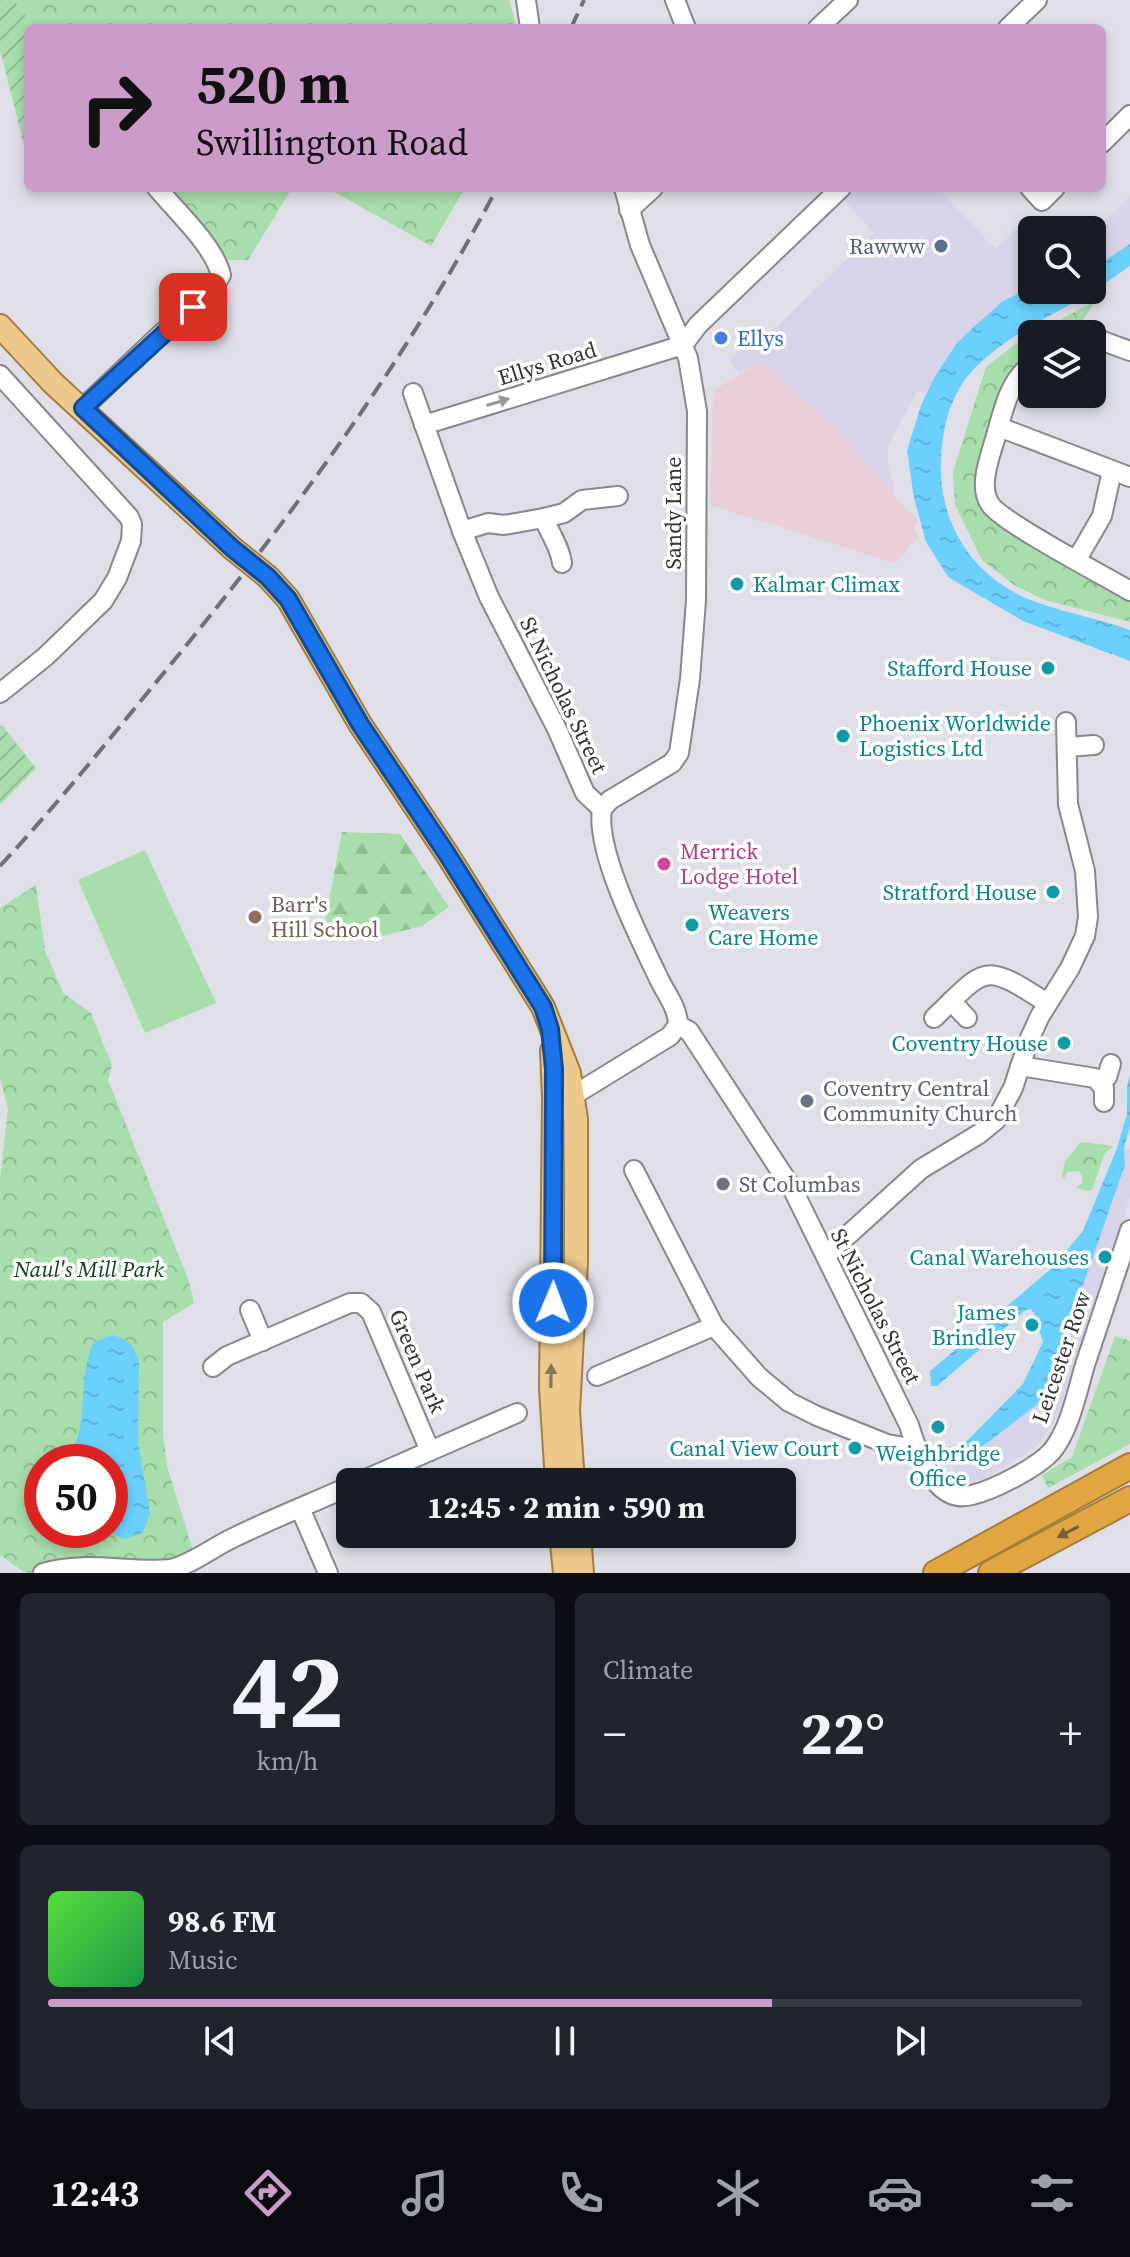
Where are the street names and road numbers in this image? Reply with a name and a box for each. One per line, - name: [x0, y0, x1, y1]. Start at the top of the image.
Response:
- street label: Ellys Road: [494, 334, 601, 392]
- street label: Sandy Lane: [658, 456, 688, 570]
- street label: St Nicholas Street: [513, 612, 615, 779]
- street label: St Nicholas Street: [824, 1223, 928, 1390]
- street label: Leicester Row: [1024, 1287, 1098, 1427]
- street label: Green Park: [383, 1304, 454, 1418]

